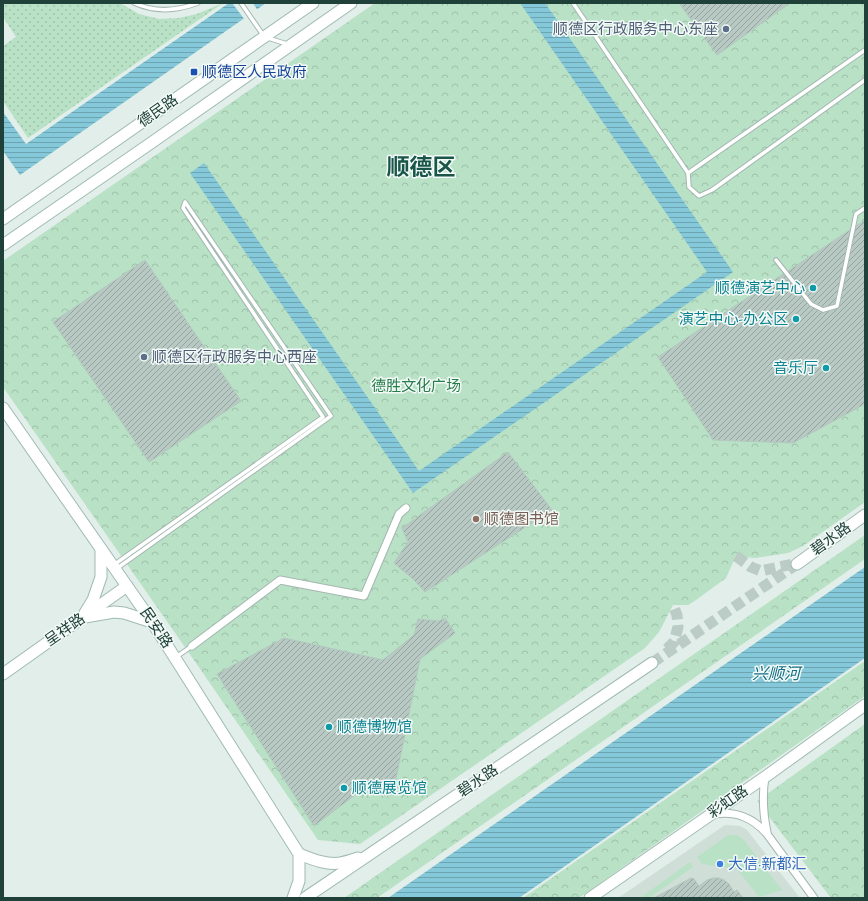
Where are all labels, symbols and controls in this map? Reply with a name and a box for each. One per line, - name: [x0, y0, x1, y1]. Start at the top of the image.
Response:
- place label: 顺德区行政服务中心东座: [553, 20, 718, 37]
- marker: 顺德区行政服务中心东座: [721, 24, 731, 34]
- place label: 顺德区人民政府: [202, 63, 307, 80]
- marker: 顺德区人民政府: [189, 67, 199, 77]
- street label: 德民路: [134, 90, 181, 130]
- district label: 顺德区: [387, 155, 456, 180]
- place label: 顺德演艺中心: [715, 279, 805, 296]
- marker: 顺德演艺中心: [808, 283, 818, 293]
- place label: 演艺中心-办公区: [678, 311, 788, 327]
- marker: 演艺中心-办公区: [791, 314, 801, 324]
- place label: 顺德区行政服务中心西座: [152, 348, 317, 365]
- marker: 顺德区行政服务中心西座: [139, 352, 149, 362]
- place label: 音乐厅: [773, 360, 818, 376]
- marker: 音乐厅: [821, 363, 831, 373]
- park label: 德胜文化广场: [371, 377, 461, 394]
- place label: 顺德图书馆: [484, 510, 559, 527]
- marker: 顺德图书馆: [471, 514, 481, 524]
- street label: 碧水路: [808, 519, 854, 558]
- street label: 民安路: [137, 605, 176, 651]
- street label: 呈祥路: [42, 610, 88, 649]
- water label: 兴顺河: [752, 665, 803, 682]
- place label: 顺德博物馆: [337, 718, 412, 735]
- marker: 顺德博物馆: [324, 722, 334, 732]
- street label: 碧水路: [455, 761, 501, 800]
- place label: 顺德展览馆: [352, 779, 427, 796]
- street label: 彩虹路: [705, 782, 751, 821]
- marker: 顺德展览馆: [339, 783, 349, 793]
- place label: 大信·新都汇: [728, 856, 806, 872]
- marker: 大信·新都汇: [715, 859, 725, 869]

